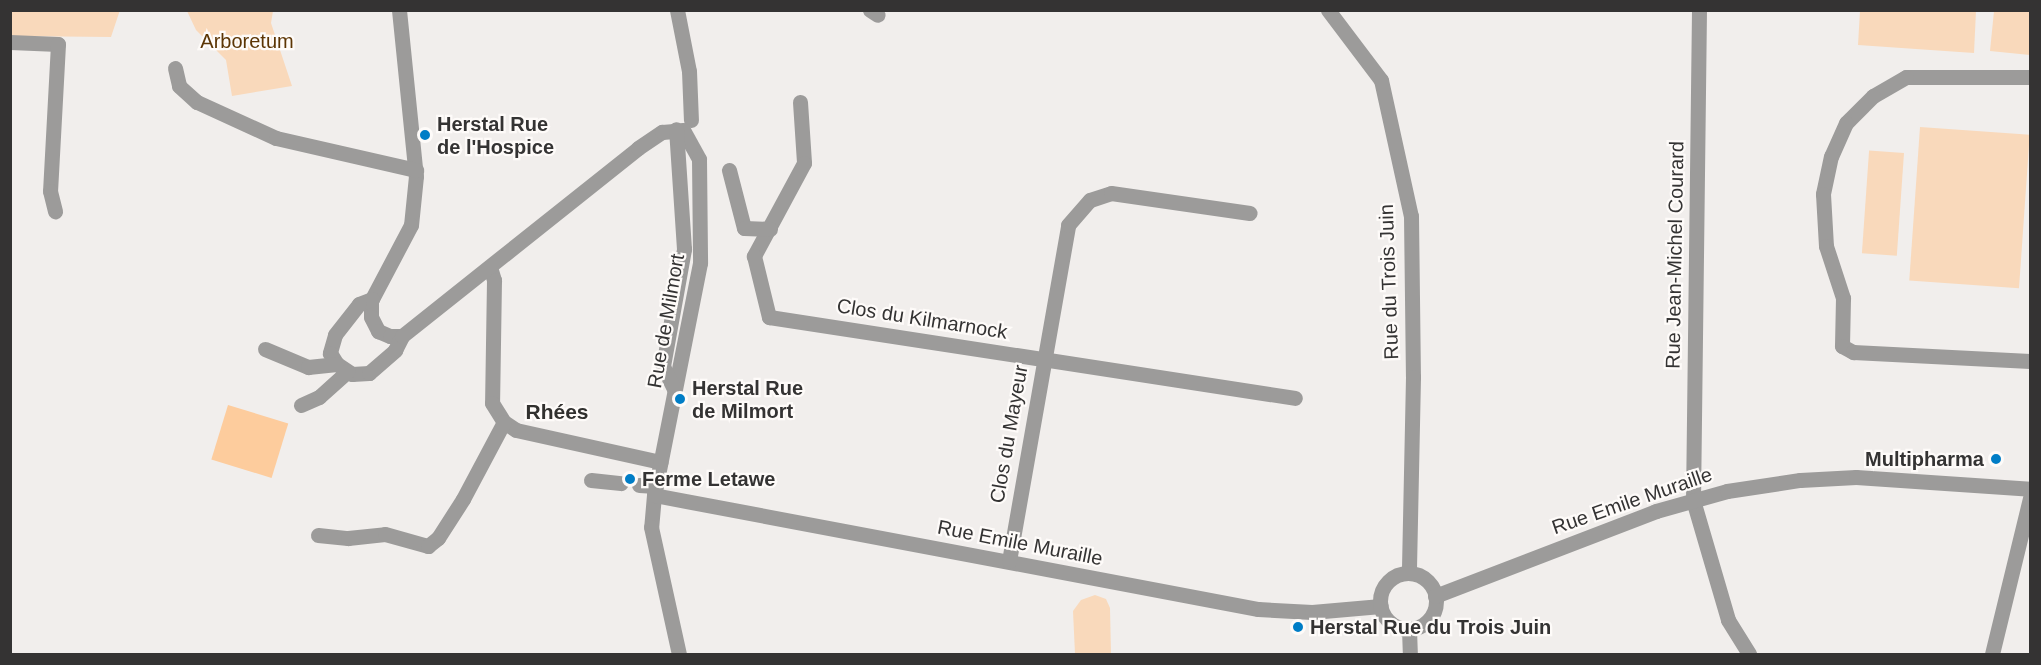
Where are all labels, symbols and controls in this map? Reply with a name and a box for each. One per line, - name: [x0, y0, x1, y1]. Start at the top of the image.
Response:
- park label: Arboretum: [200, 29, 294, 53]
- place label: Herstal Rue de l'Hospice: [437, 112, 554, 159]
- marker: Herstal Rue de l'Hospice: [418, 128, 432, 142]
- street label: Rue Jean-Michel Courard: [1661, 141, 1689, 369]
- street label: Rue du Trois Juin: [1374, 204, 1404, 360]
- street label: Rue de Milmort: [642, 252, 690, 390]
- street label: Clos du Kilmarnock: [835, 294, 1009, 344]
- street label: Clos du Mayeur: [985, 363, 1033, 505]
- place label: Herstal Rue de Milmort: [692, 376, 803, 423]
- marker: Herstal Rue de Milmort: [673, 392, 687, 406]
- district label: Rhées: [525, 399, 589, 425]
- place label: Multipharma: [1865, 447, 1984, 471]
- marker: Multipharma: [1989, 452, 2003, 466]
- street label: Rue Emile Muraille: [1549, 462, 1715, 540]
- place label: Ferme Letawe: [642, 467, 775, 491]
- marker: Ferme Letawe: [623, 472, 637, 486]
- street label: Rue Emile Muraille: [935, 515, 1105, 571]
- place label: Herstal Rue du Trois Juin: [1310, 615, 1551, 639]
- marker: Herstal Rue du Trois Juin: [1291, 620, 1305, 634]

